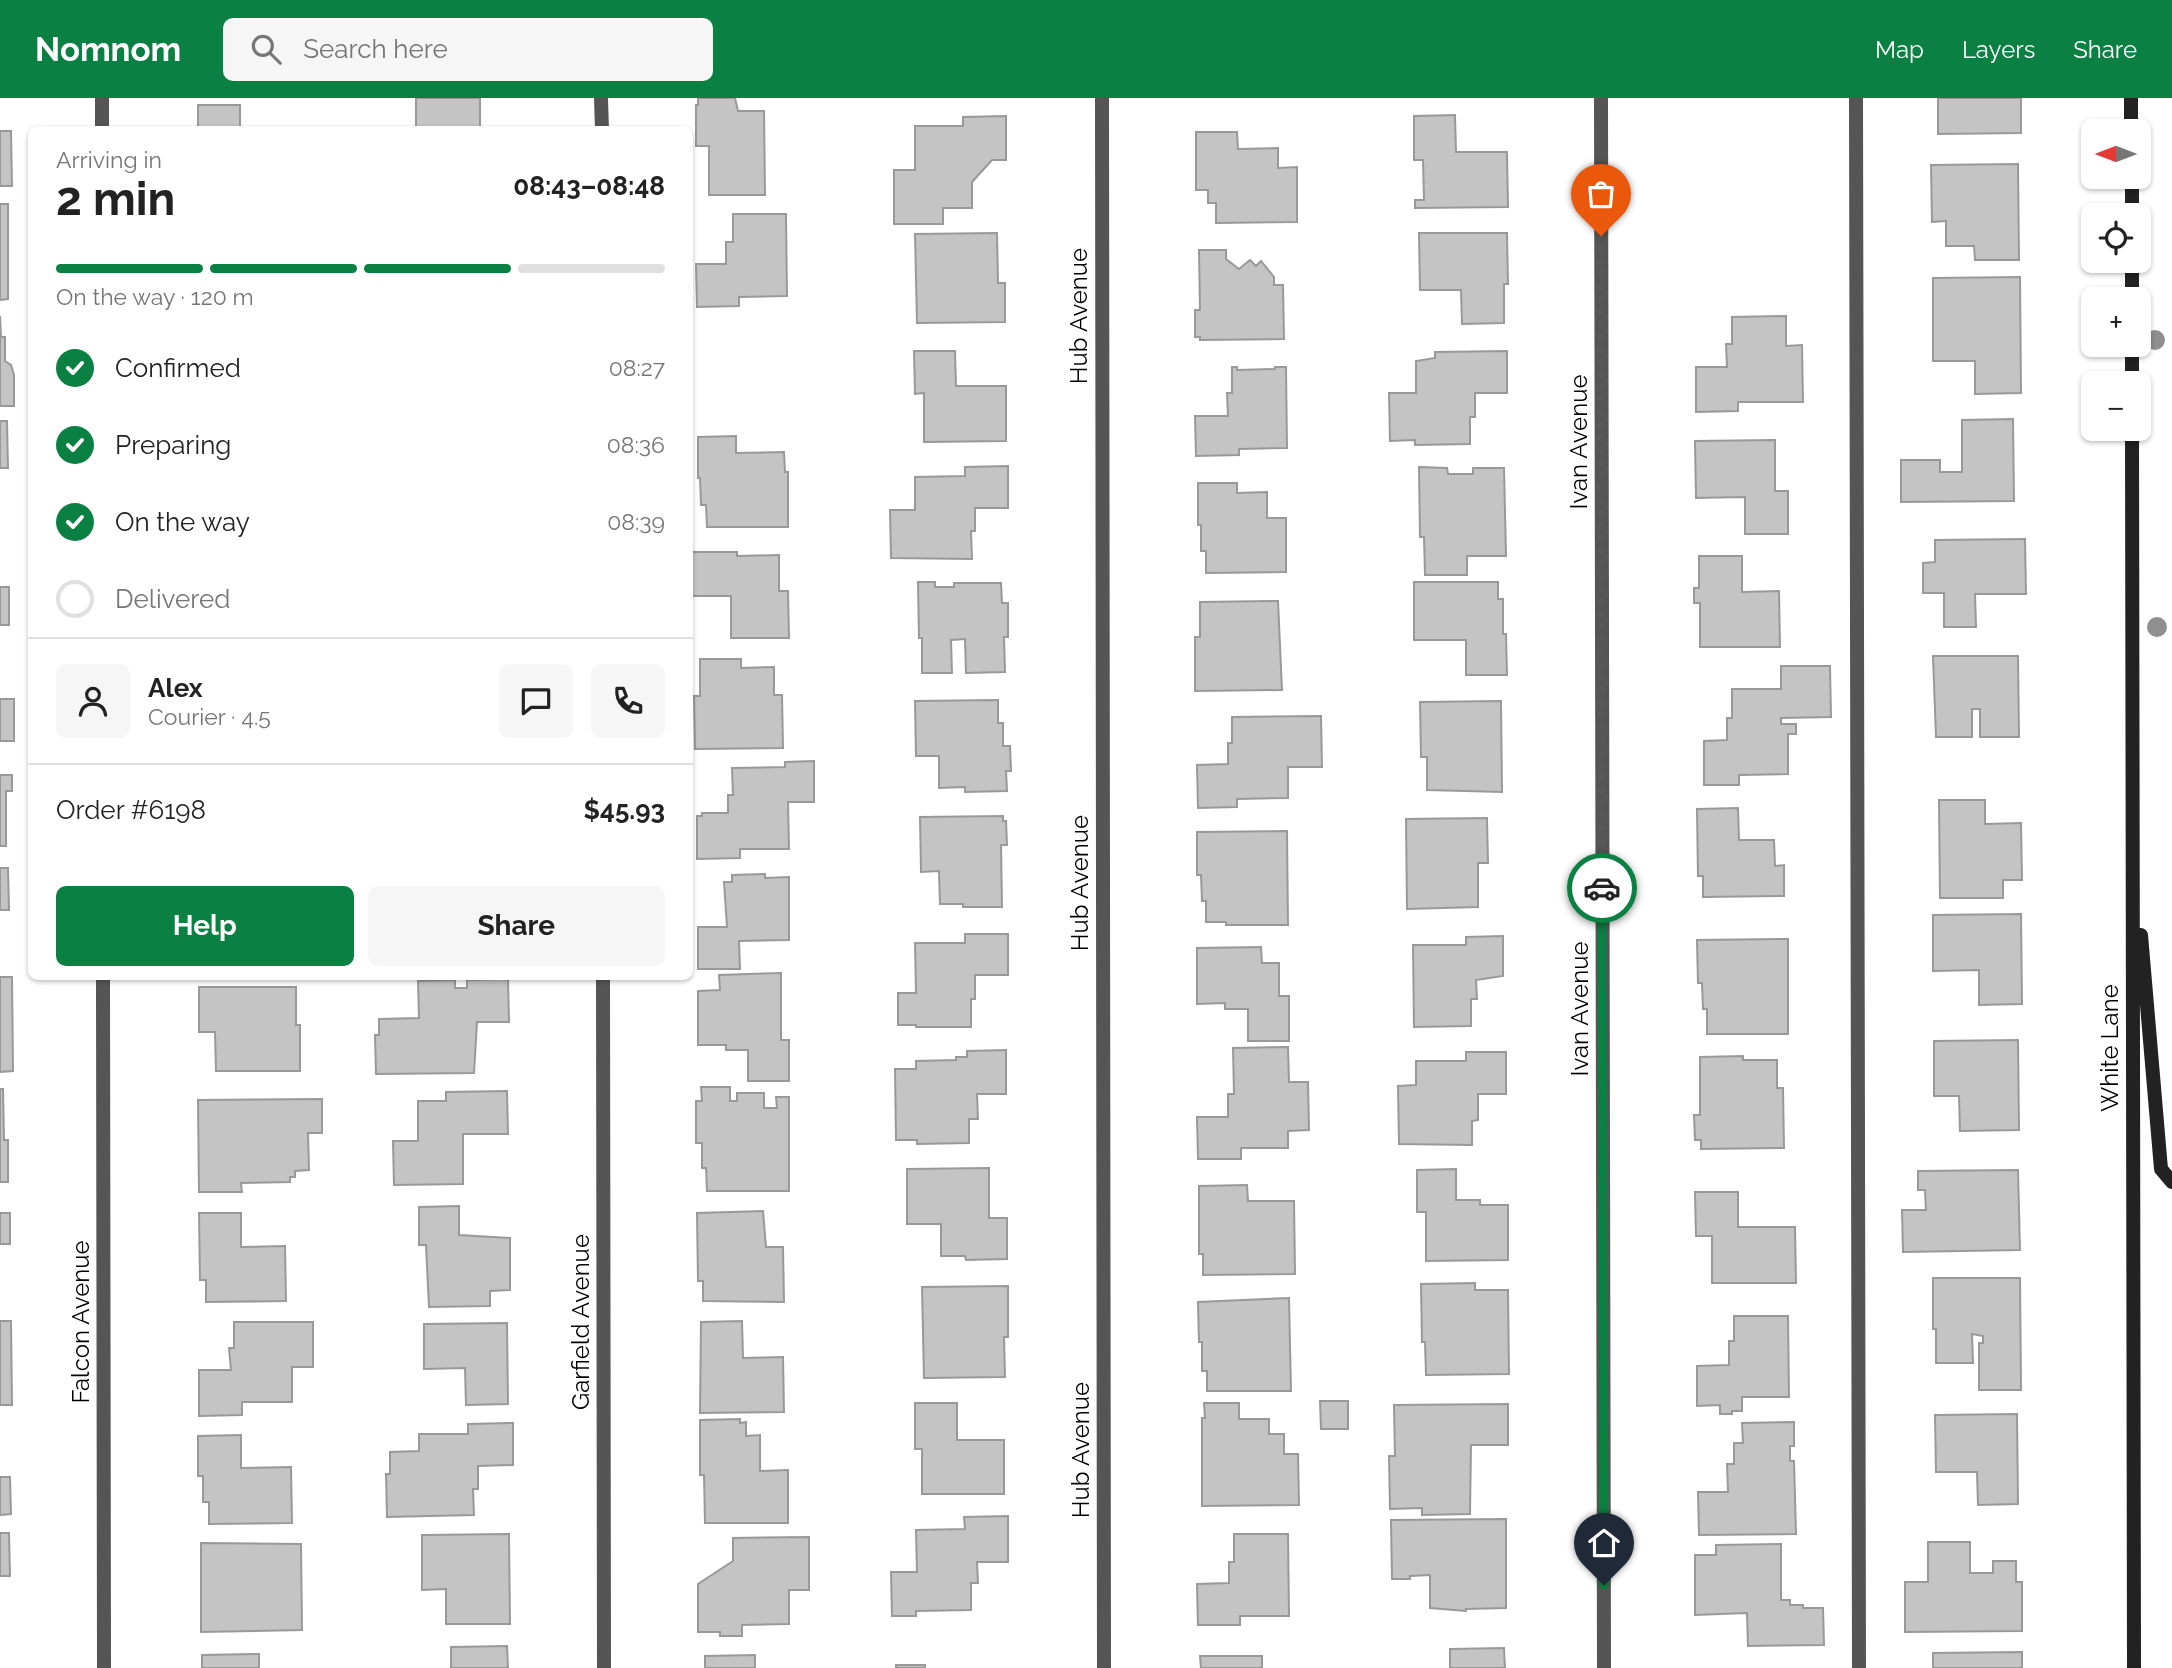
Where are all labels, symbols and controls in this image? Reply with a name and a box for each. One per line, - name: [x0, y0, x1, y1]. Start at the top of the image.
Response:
- search box: [223, 18, 713, 81]
- text: Nomnom: [35, 30, 181, 69]
- icon: search: [247, 30, 285, 68]
- text: Search here: [303, 34, 448, 64]
- text: Map: [1875, 35, 1924, 64]
- text: Layers: [1962, 35, 2035, 64]
- text: Share: [2073, 35, 2137, 64]
- north arrow: [2081, 119, 2151, 189]
- map controls: [2081, 119, 2151, 441]
- text: Arriving in: [56, 146, 162, 173]
- pin: [1571, 164, 1631, 236]
- text: 08:43–08:48: [513, 171, 665, 201]
- text: 2 min: [56, 172, 175, 226]
- icon: bag: [1582, 175, 1620, 213]
- button: locate: [2081, 203, 2151, 273]
- street label: Hub Avenue: [1064, 248, 1093, 384]
- text: On the way · 120 m: [56, 283, 254, 310]
- button: +: [2081, 287, 2151, 357]
- icon: check: [56, 349, 94, 387]
- text: Confirmed: [115, 353, 241, 383]
- text: 08:27: [609, 354, 665, 381]
- button: −: [2081, 371, 2151, 441]
- street label: Ivan Avenue: [1564, 374, 1593, 510]
- icon: check: [56, 426, 94, 464]
- text: Preparing: [115, 430, 231, 460]
- text: 08:36: [607, 431, 665, 458]
- icon: check: [56, 503, 94, 541]
- text: On the way: [115, 507, 250, 537]
- text: 08:39: [607, 508, 665, 535]
- text: Delivered: [115, 584, 230, 614]
- button: person: [56, 664, 130, 738]
- button: chat: [499, 664, 573, 738]
- button: phone: [591, 664, 665, 738]
- text: Alex: [148, 673, 203, 703]
- text: Courier · 4.5: [148, 703, 271, 730]
- text: Order #6198: [56, 795, 206, 825]
- text: $45.93: [584, 795, 665, 825]
- street label: Hub Avenue: [1065, 815, 1094, 951]
- courier: [1567, 853, 1637, 923]
- icon: car: [1583, 869, 1621, 907]
- button: Help: [56, 886, 354, 966]
- button: Share: [368, 886, 665, 966]
- street label: Ivan Avenue: [1565, 941, 1594, 1077]
- street label: White Lane: [2095, 984, 2124, 1112]
- street label: Garfield Avenue: [566, 1234, 595, 1410]
- street label: Falcon Avenue: [66, 1240, 95, 1404]
- street label: Hub Avenue: [1066, 1382, 1095, 1518]
- pin: [1574, 1513, 1634, 1585]
- icon: home: [1585, 1524, 1623, 1562]

